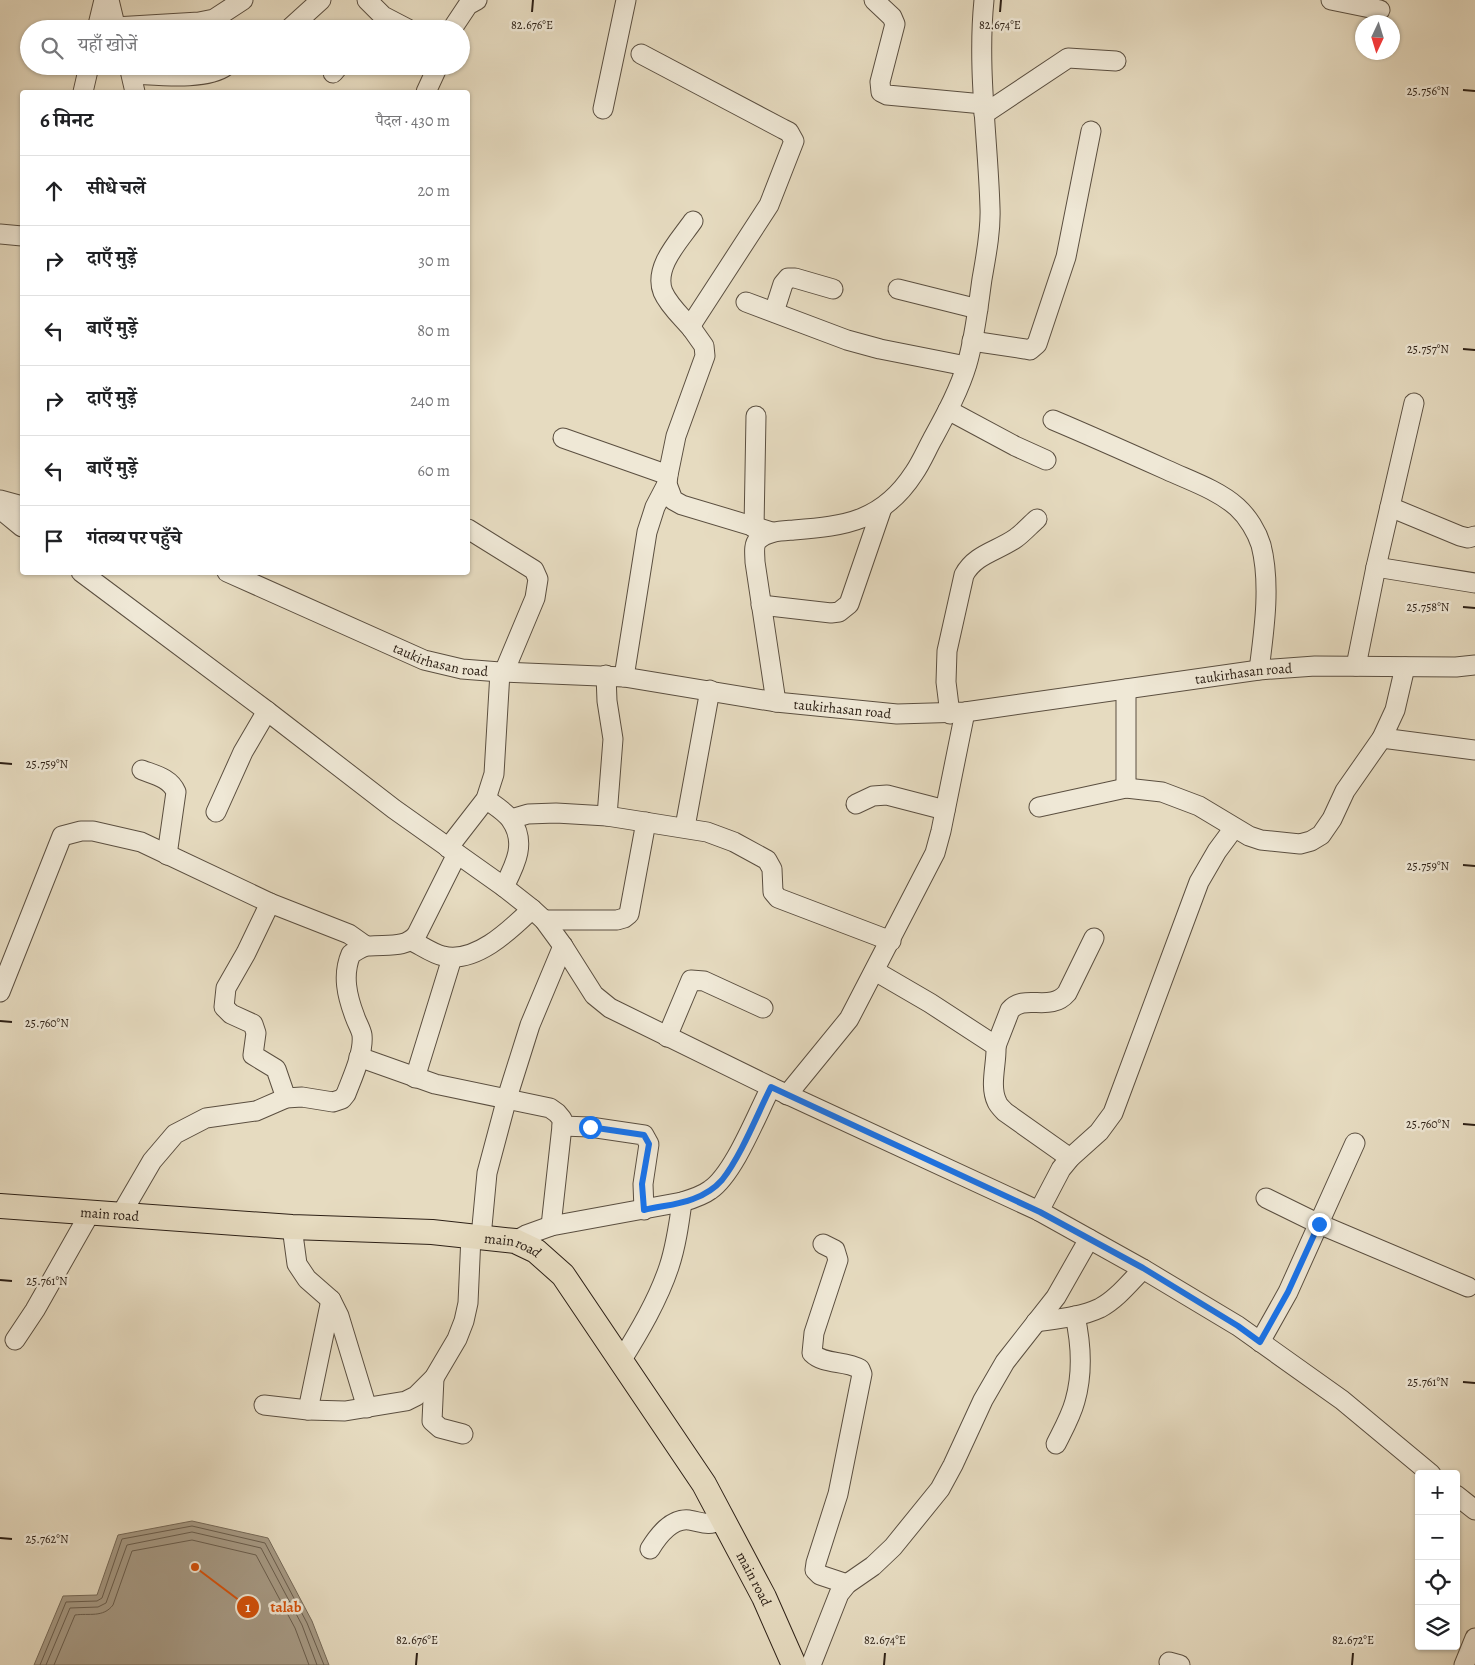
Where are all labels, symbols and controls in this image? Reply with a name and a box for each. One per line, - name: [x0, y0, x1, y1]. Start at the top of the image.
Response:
- north arrow: [1355, 15, 1400, 60]
- text: 82.676°E: [511, 17, 553, 33]
- text: 82.674°E: [979, 17, 1021, 33]
- search box: [20, 20, 470, 75]
- text: यहाँ खोजें: [78, 32, 137, 58]
- icon: search: [38, 34, 66, 62]
- text: 25.756°N: [1407, 83, 1450, 99]
- text: 6 मिनट: [40, 106, 93, 134]
- text: पैदल · 430 m: [375, 110, 450, 132]
- text: सीधे चलें: [87, 175, 145, 201]
- icon: ahead: [40, 177, 68, 205]
- text: 20 m: [417, 180, 450, 202]
- text: दाएँ मुड़ें: [87, 245, 137, 271]
- icon: right: [40, 247, 68, 275]
- text: 30 m: [418, 250, 450, 272]
- text: बाएँ मुड़ें: [87, 315, 137, 341]
- icon: left: [40, 317, 68, 345]
- text: 80 m: [417, 320, 450, 342]
- text: 25.757°N: [1407, 341, 1449, 357]
- text: दाएँ मुड़ें: [87, 385, 137, 411]
- icon: right: [40, 387, 68, 415]
- text: 240 m: [410, 390, 450, 412]
- text: बाएँ मुड़ें: [87, 455, 137, 481]
- icon: left: [40, 457, 68, 485]
- text: 60 m: [418, 460, 450, 482]
- text: गंतव्य पर पहुँचे: [87, 525, 182, 551]
- icon: arrive: [40, 527, 68, 555]
- text: 25.758°N: [1407, 599, 1450, 615]
- street label: taukirhasan road: [390, 638, 489, 681]
- street label: taukirhasan road: [1194, 658, 1293, 689]
- street label: taukirhasan road: [793, 694, 893, 723]
- text: 25.759°N: [26, 756, 69, 772]
- text: 25.759°N: [1407, 858, 1450, 874]
- text: 25.760°N: [25, 1015, 69, 1031]
- route start: [579, 1116, 602, 1139]
- text: 25.760°N: [1406, 1116, 1450, 1132]
- street label: main road: [80, 1202, 140, 1226]
- route end: [1308, 1213, 1331, 1236]
- street label: main road: [483, 1228, 546, 1262]
- text: 25.761°N: [26, 1273, 68, 1289]
- text: 25.761°N: [1407, 1374, 1449, 1390]
- map controls: [1415, 1470, 1460, 1650]
- button: +: [1415, 1470, 1460, 1515]
- button: −: [1415, 1515, 1460, 1560]
- text: 25.762°N: [25, 1531, 69, 1547]
- street label: main road: [732, 1548, 776, 1609]
- button: locate: [1415, 1560, 1460, 1605]
- callout: talab: [235, 1592, 311, 1622]
- text: 1: [245, 1597, 251, 1617]
- text: talab: [270, 1597, 302, 1617]
- button: layers: [1415, 1605, 1460, 1650]
- text: 82.676°E: [396, 1632, 438, 1648]
- text: 82.674°E: [864, 1632, 906, 1648]
- text: 82.672°E: [1332, 1632, 1374, 1648]

